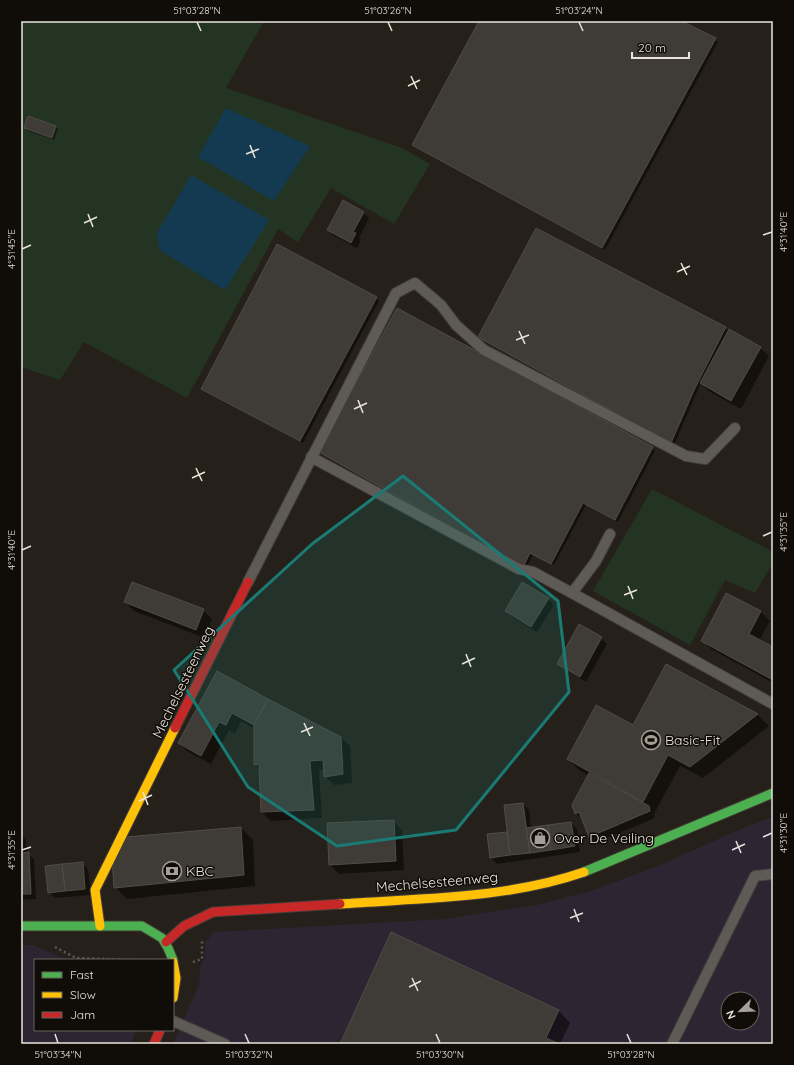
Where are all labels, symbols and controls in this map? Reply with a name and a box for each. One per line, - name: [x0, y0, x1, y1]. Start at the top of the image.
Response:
- text: 51°03'28"N: [173, 4, 221, 17]
- text: 51°03'26"N: [364, 4, 412, 17]
- text: 51°03'24"N: [555, 4, 603, 17]
- scale bar: [632, 34, 689, 60]
- text: 20 m: [638, 40, 666, 55]
- text: 4°31'40"E: [777, 212, 790, 252]
- text: 4°31'45"E: [5, 229, 18, 269]
- text: 4°31'35"E: [777, 512, 790, 552]
- text: 4°31'40"E: [5, 530, 18, 570]
- street label: Mechelsesteenweg: [148, 623, 218, 741]
- sports icon: Basic-Fit: [640, 729, 662, 751]
- place label: Basic-Fit: [665, 731, 721, 749]
- text: 4°31'30"E: [777, 813, 790, 853]
- shop icon: Over De Veiling: [529, 827, 551, 849]
- place label: Over De Veiling: [554, 829, 654, 847]
- text: 4°31'35"E: [5, 830, 18, 870]
- bank icon: KBC: [161, 860, 183, 882]
- place label: KBC: [186, 862, 214, 880]
- street label: Mechelsesteenweg: [375, 868, 499, 896]
- legend: [34, 959, 174, 1031]
- text: Fast: [70, 967, 94, 982]
- text: Slow: [70, 987, 96, 1002]
- north arrow: [720, 991, 760, 1031]
- text: Jam: [70, 1007, 95, 1022]
- text: N: [723, 1008, 739, 1021]
- text: 51°03'34"N: [34, 1048, 82, 1061]
- text: 51°03'32"N: [225, 1048, 273, 1061]
- text: 51°03'30"N: [416, 1048, 464, 1061]
- text: 51°03'28"N: [607, 1048, 655, 1061]

